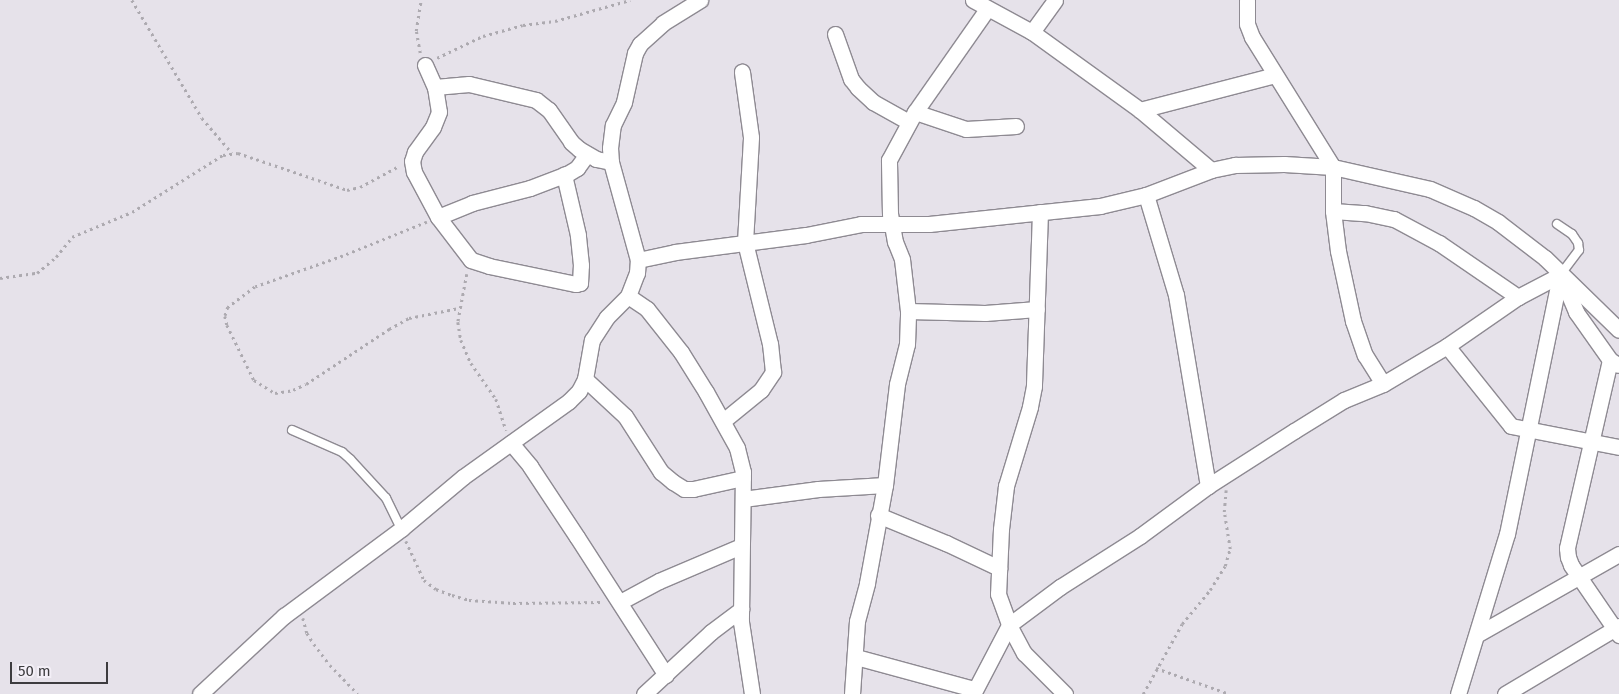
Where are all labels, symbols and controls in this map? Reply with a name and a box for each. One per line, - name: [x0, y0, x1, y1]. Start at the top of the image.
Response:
- scale bar: [12, 652, 110, 684]
- text: 50 m: [18, 662, 51, 680]

